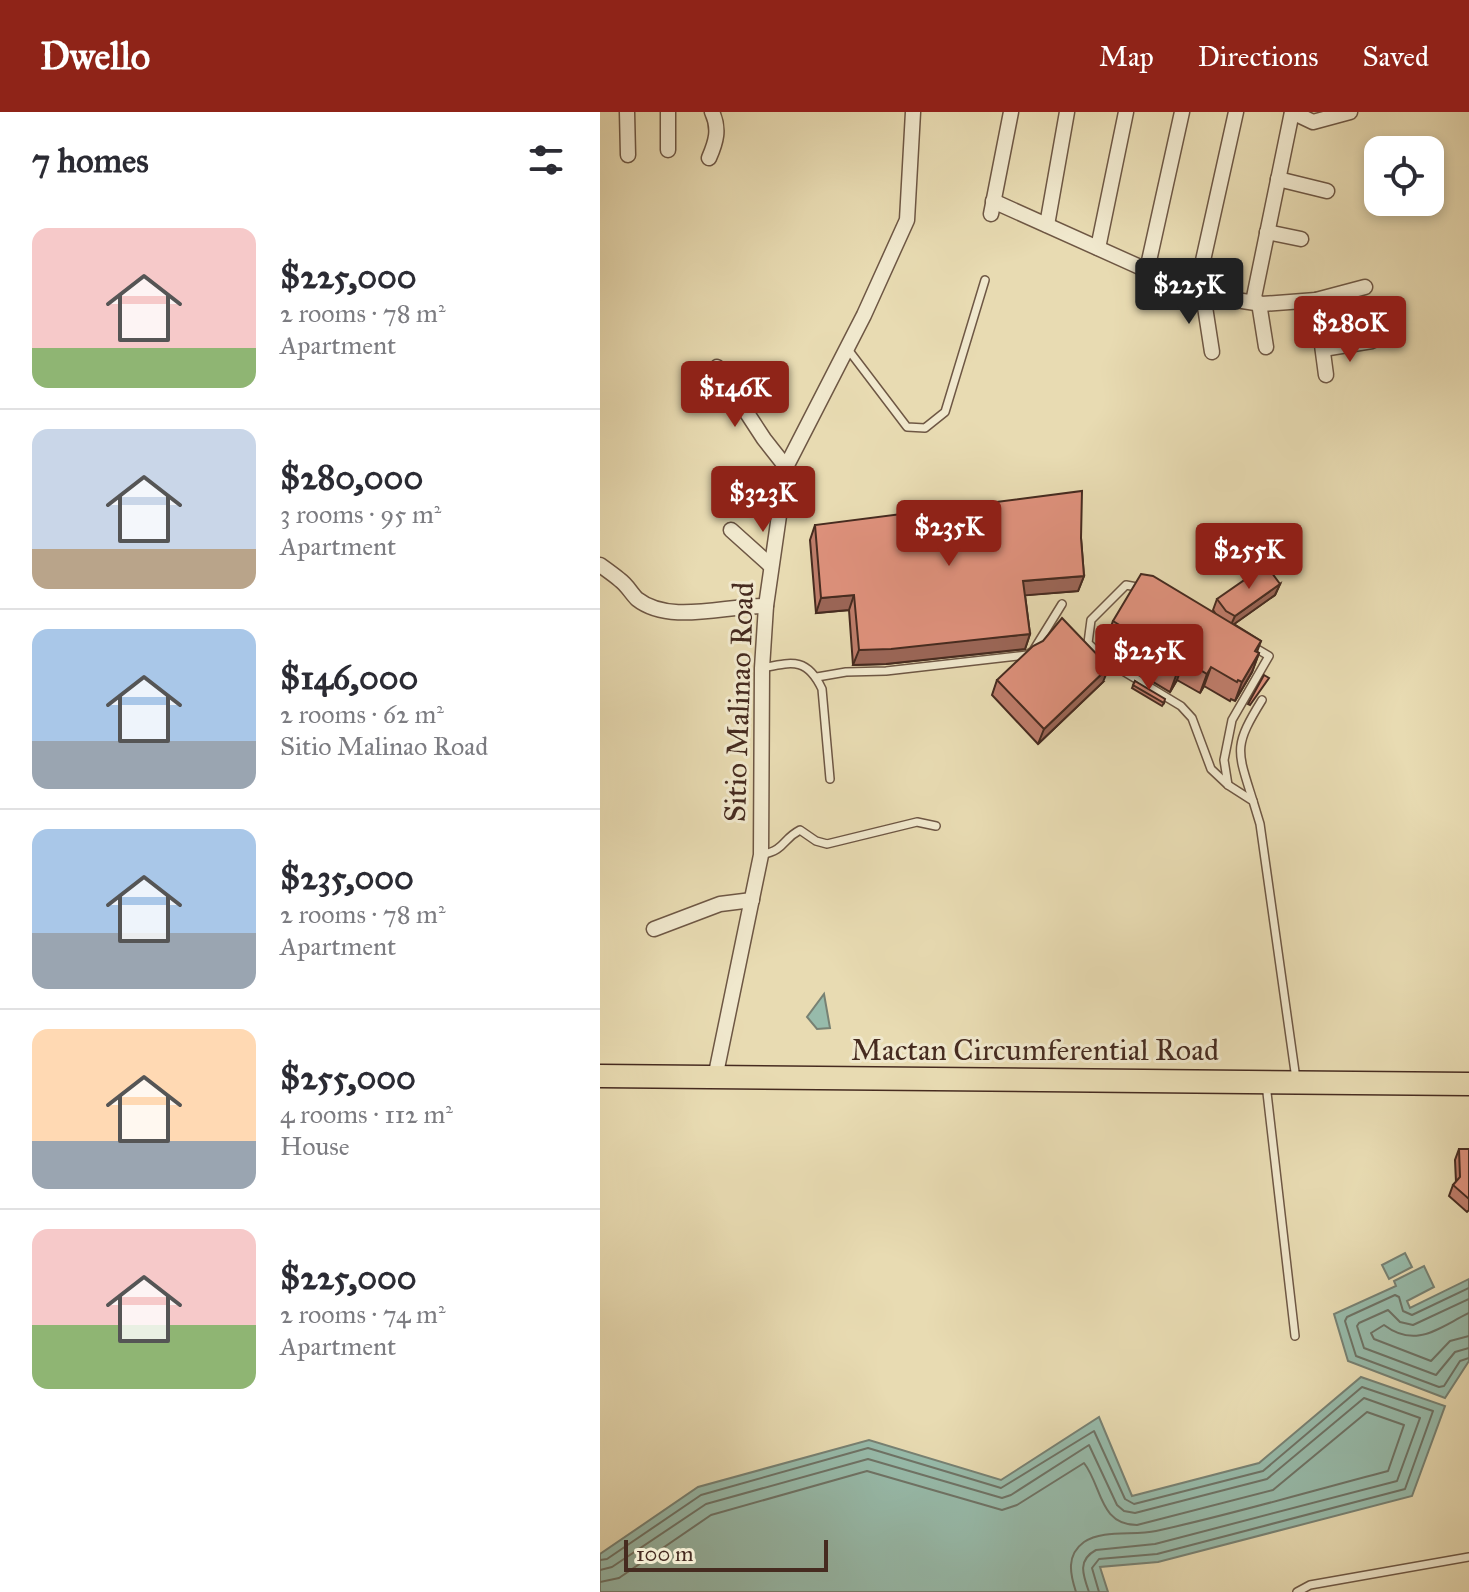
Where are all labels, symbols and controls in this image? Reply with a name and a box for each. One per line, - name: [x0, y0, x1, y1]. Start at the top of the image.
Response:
- text: Dwello: [40, 33, 150, 79]
- text: Map: [1099, 39, 1154, 74]
- text: Directions: [1198, 39, 1319, 74]
- text: Saved: [1363, 39, 1429, 74]
- map controls: [1364, 136, 1444, 216]
- button: locate: [1364, 136, 1444, 216]
- icon: filters: [524, 138, 568, 182]
- text: 7 homes: [32, 140, 149, 181]
- text: $225,000: [280, 256, 417, 297]
- pin: $225K: [1133, 258, 1245, 326]
- icon: home: [96, 260, 192, 356]
- text: $225K: [1153, 268, 1225, 300]
- pin: $280K: [1294, 296, 1406, 364]
- text: 2 rooms · 78 m²: [280, 297, 445, 329]
- text: $280K: [1312, 306, 1388, 338]
- text: Apartment: [280, 329, 396, 361]
- pin: $146K: [679, 361, 791, 429]
- text: $146K: [699, 371, 771, 403]
- text: $280,000: [280, 457, 423, 498]
- icon: home: [96, 461, 192, 557]
- pin: $323K: [707, 466, 819, 534]
- text: $323K: [729, 476, 797, 508]
- text: 3 rooms · 95 m²: [280, 498, 441, 530]
- pin: $235K: [893, 500, 1005, 568]
- text: $235K: [914, 510, 984, 542]
- pin: $255K: [1193, 523, 1305, 591]
- text: Apartment: [280, 530, 396, 562]
- text: $255K: [1214, 533, 1284, 565]
- street label: Sitio Malinao Road: [717, 581, 761, 823]
- pin: $225K: [1093, 624, 1205, 692]
- text: $225K: [1113, 634, 1185, 666]
- text: $146,000: [280, 657, 418, 698]
- icon: home: [96, 661, 192, 757]
- text: 2 rooms · 62 m²: [280, 698, 444, 730]
- text: Sitio Malinao Road: [280, 730, 488, 762]
- text: $235,000: [280, 857, 414, 898]
- icon: home: [96, 861, 192, 957]
- text: 2 rooms · 78 m²: [280, 898, 445, 930]
- text: Apartment: [280, 930, 396, 962]
- street label: Mactan Circumferential Road: [851, 1032, 1219, 1068]
- text: $255,000: [280, 1057, 416, 1098]
- icon: home: [96, 1061, 192, 1157]
- text: 4 rooms · 112 m²: [280, 1098, 453, 1130]
- text: House: [280, 1130, 350, 1162]
- text: $225,000: [280, 1257, 417, 1298]
- icon: home: [96, 1261, 192, 1357]
- text: 2 rooms · 74 m²: [280, 1298, 446, 1330]
- text: Apartment: [280, 1330, 396, 1362]
- scale bar: [624, 1536, 828, 1572]
- text: 100 m: [636, 1540, 693, 1567]

